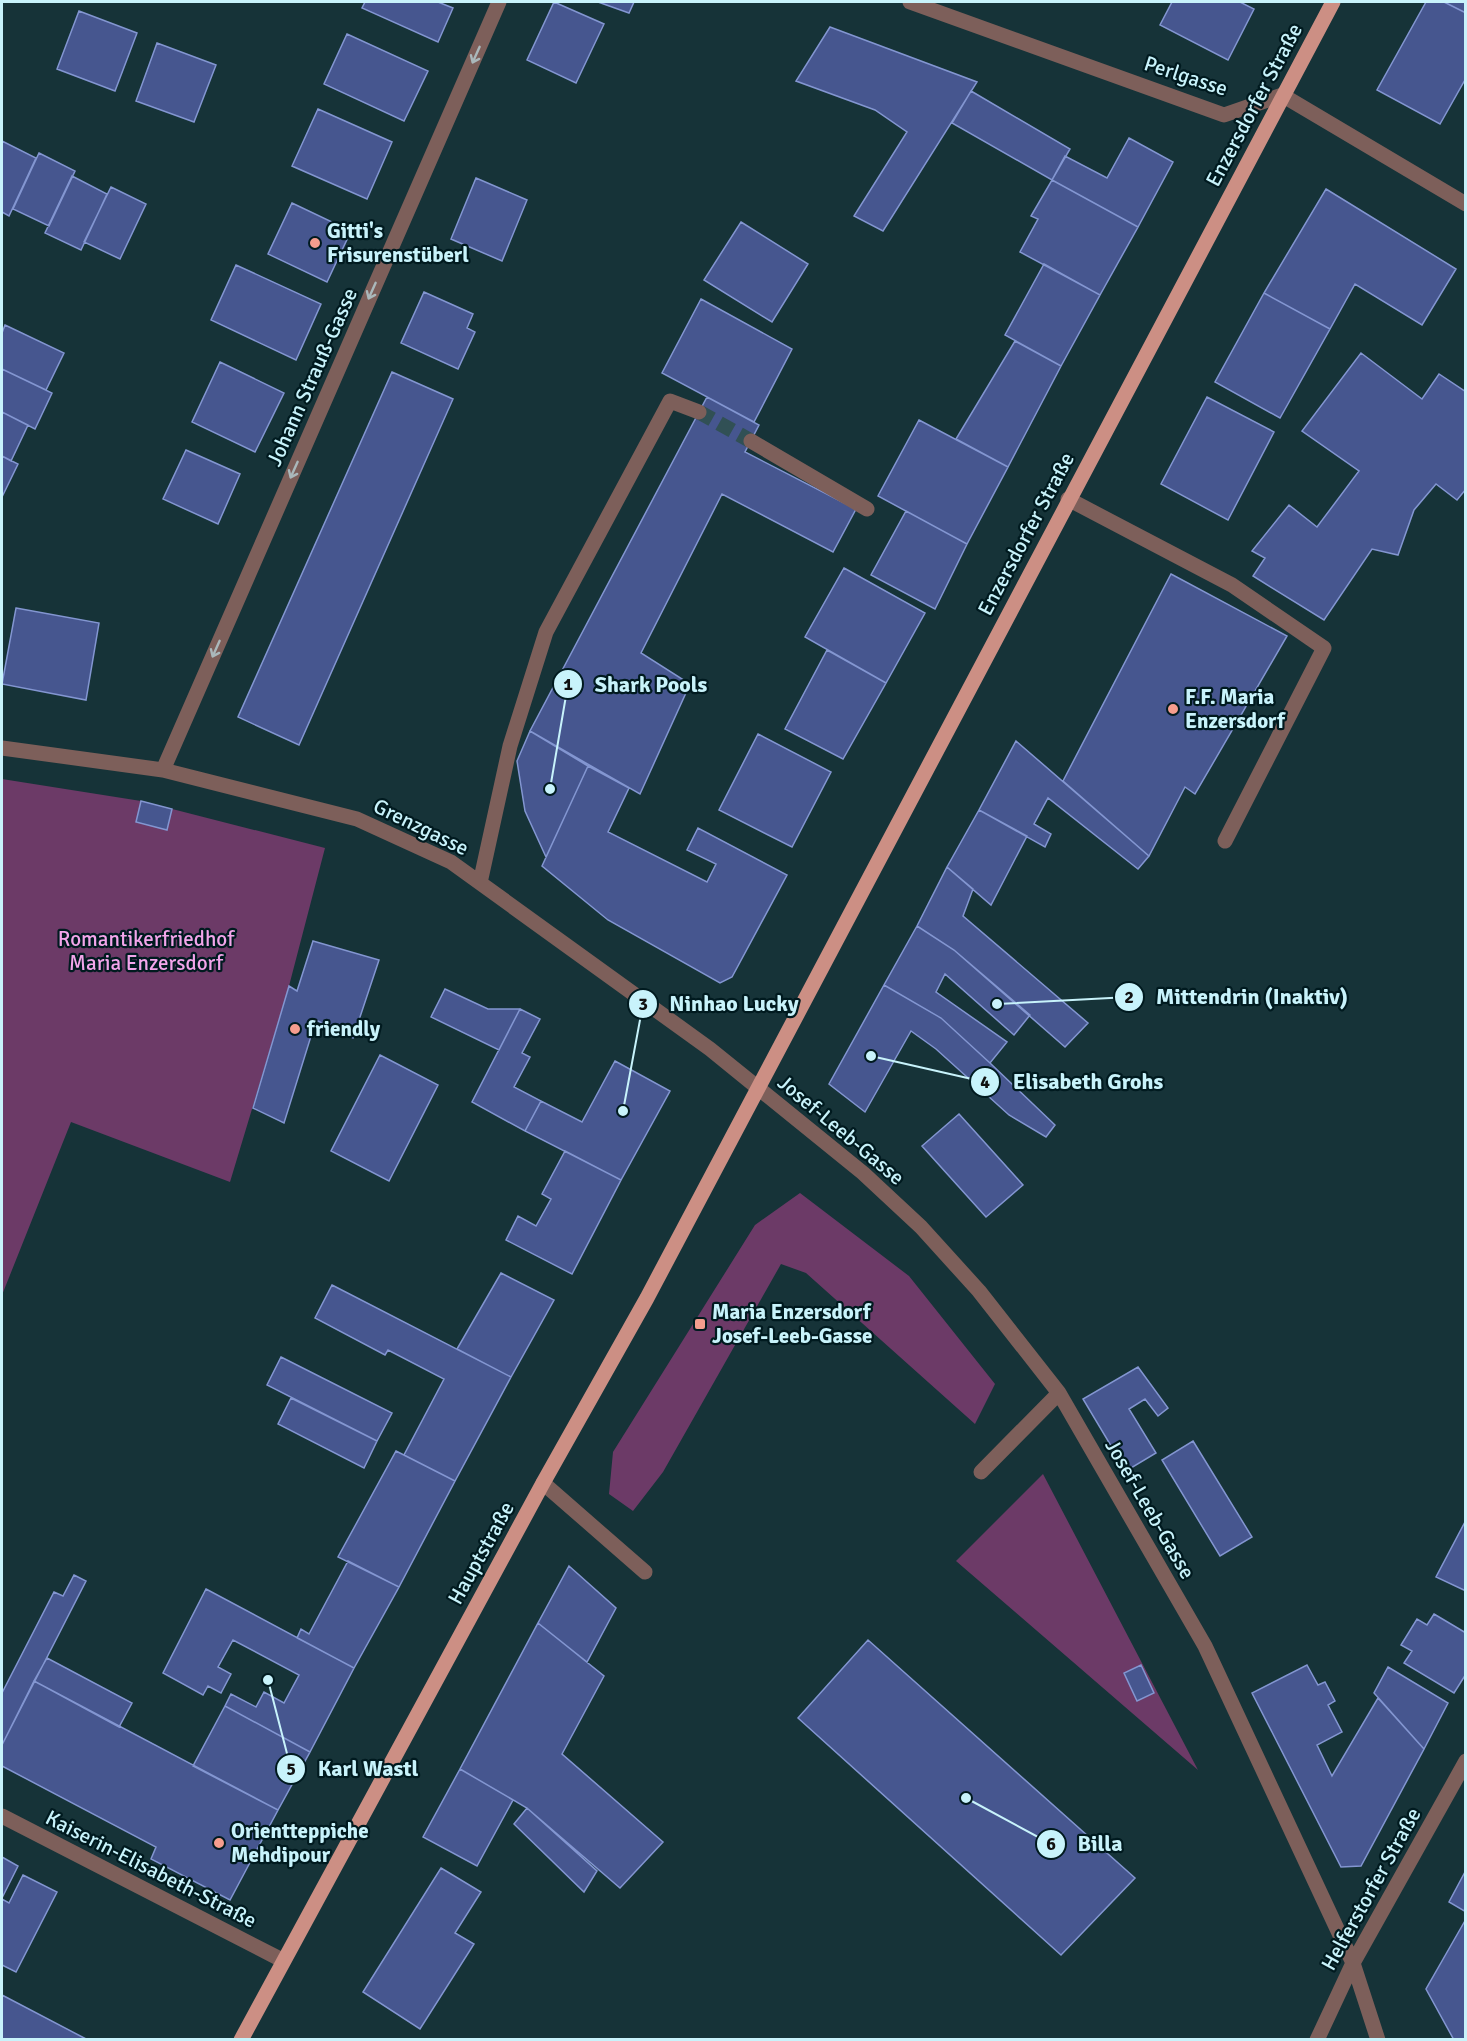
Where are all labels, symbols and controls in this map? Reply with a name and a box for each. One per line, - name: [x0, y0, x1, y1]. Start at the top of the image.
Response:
- street label: Enzersdorfer Straße: [1200, 19, 1308, 191]
- one-way arrow: [469, 46, 480, 64]
- street label: Perlgasse: [1141, 50, 1231, 102]
- place label: Gitti's Frisurenstüberl: [327, 218, 469, 268]
- marker: Gitti's Frisurenstüberl: [308, 236, 322, 250]
- one-way arrow: [366, 282, 377, 300]
- street label: Johann Strauß-Gasse: [261, 284, 363, 470]
- street label: Enzersdorfer Straße: [972, 448, 1080, 620]
- one-way arrow: [288, 460, 299, 479]
- one-way arrow: [210, 639, 221, 657]
- callout: Shark Pools: [553, 664, 720, 704]
- text: Shark Pools: [595, 671, 708, 698]
- text: 1: [563, 673, 573, 695]
- place label: F.F. Maria Enzersdorf: [1185, 684, 1286, 734]
- marker: F.F. Maria Enzersdorf: [1166, 702, 1180, 716]
- street label: Grenzgasse: [369, 793, 473, 861]
- park label: Romantikerfriedhof Maria Enzersdorf: [58, 926, 235, 976]
- callout: Mittendrin (Inaktiv): [1114, 977, 1360, 1017]
- text: Mittendrin (Inaktiv): [1156, 983, 1348, 1010]
- callout: Ninhao Lucky: [628, 984, 811, 1024]
- text: 2: [1124, 986, 1134, 1008]
- text: Ninhao Lucky: [669, 990, 799, 1017]
- text: 3: [638, 993, 648, 1015]
- place label: friendly: [306, 1016, 381, 1042]
- marker: friendly: [288, 1022, 302, 1036]
- callout: Elisabeth Grohs: [970, 1062, 1175, 1102]
- text: Elisabeth Grohs: [1013, 1068, 1164, 1095]
- street label: Josef-Leeb-Gasse: [772, 1069, 910, 1191]
- text: 4: [980, 1071, 990, 1093]
- place label: Maria Enzersdorf Josef-Leeb-Gasse: [712, 1299, 872, 1349]
- marker: Maria Enzersdorf Josef-Leeb-Gasse: [693, 1317, 707, 1331]
- street label: Josef-Leeb-Gasse: [1099, 1434, 1201, 1584]
- street label: Hauptstraße: [442, 1497, 520, 1609]
- callout: Karl Wastl: [276, 1749, 430, 1789]
- text: Karl Wastl: [318, 1755, 418, 1782]
- text: 5: [286, 1758, 296, 1780]
- street label: Helferstorfer Straße: [1316, 1803, 1426, 1975]
- street label: Kaiserin-Elisabeth-Straße: [41, 1804, 261, 1934]
- place label: Orientteppiche Mehdipour: [231, 1818, 369, 1868]
- callout: Billa: [1036, 1824, 1135, 1864]
- text: Billa: [1078, 1830, 1122, 1857]
- text: 6: [1046, 1833, 1056, 1855]
- marker: Orientteppiche Mehdipour: [212, 1836, 226, 1850]

